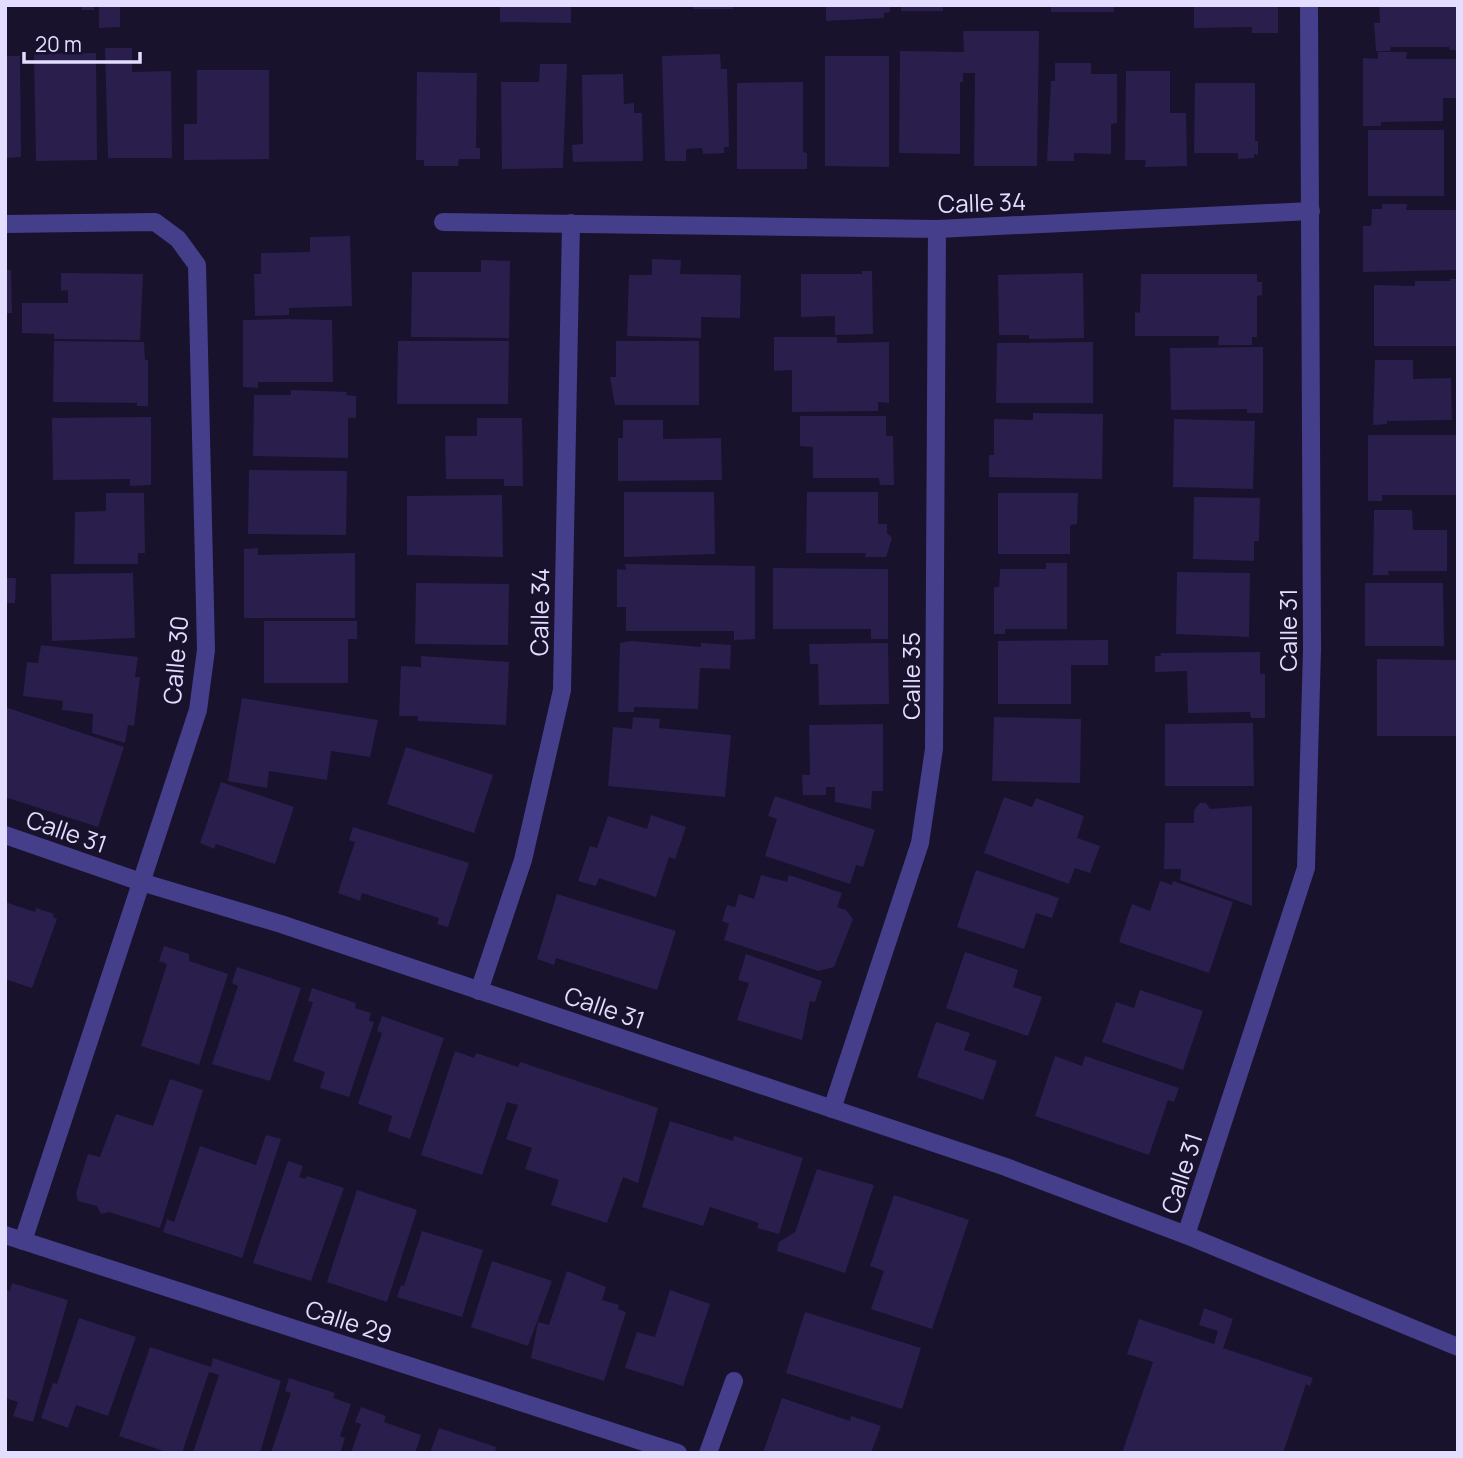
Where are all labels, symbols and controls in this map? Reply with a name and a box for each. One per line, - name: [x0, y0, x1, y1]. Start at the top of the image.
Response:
- scale bar: [24, 21, 140, 65]
- text: 20 m: [35, 30, 82, 58]
- street label: Calle 34: [937, 184, 1027, 220]
- street label: Calle 34: [522, 568, 556, 656]
- street label: Calle 31: [1271, 588, 1304, 672]
- street label: Calle 30: [155, 615, 195, 705]
- street label: Calle 35: [894, 632, 927, 720]
- street label: Calle 31: [22, 802, 112, 860]
- street label: Calle 31: [560, 978, 650, 1036]
- street label: Calle 31: [1152, 1128, 1210, 1218]
- street label: Calle 29: [302, 1292, 396, 1350]

